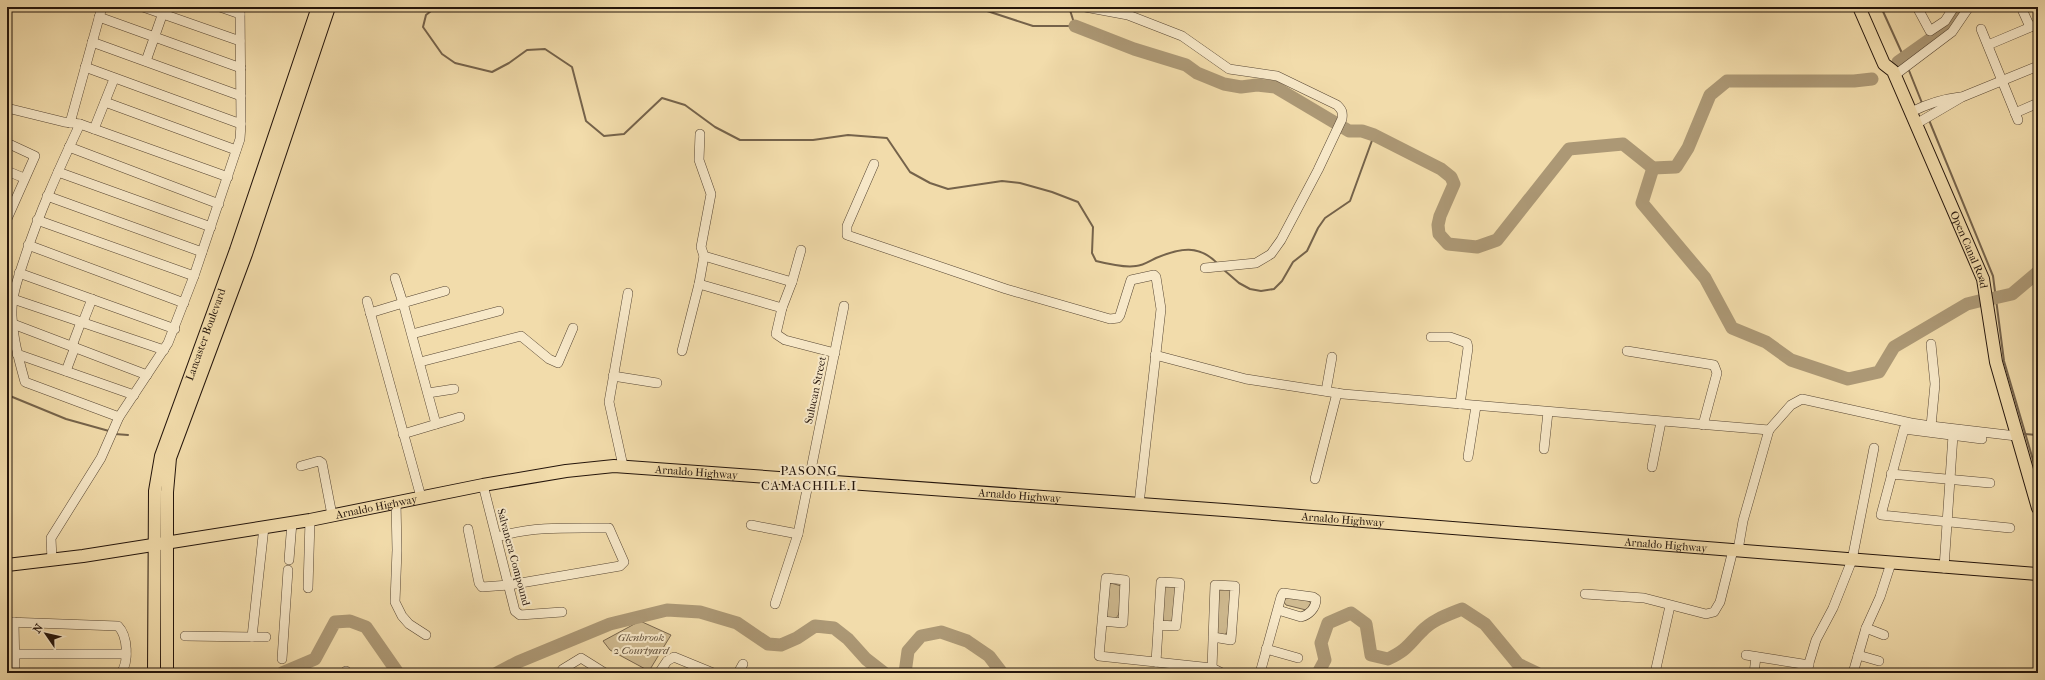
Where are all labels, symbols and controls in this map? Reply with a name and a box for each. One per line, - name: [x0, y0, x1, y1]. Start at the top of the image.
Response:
- street label: Open Canal Road: [1947, 209, 1991, 290]
- street label: Lancaster Boulevard: [183, 286, 229, 382]
- street label: Sulucan Street: [802, 355, 829, 425]
- street label: Arnaldo Highway: [654, 463, 739, 482]
- district label: PASONG CAMACHILE I: [761, 463, 857, 493]
- street label: Arnaldo Highway: [977, 486, 1063, 505]
- street label: Arnaldo Highway: [334, 492, 419, 522]
- street label: Salvanera Compound: [494, 507, 533, 608]
- street label: Arnaldo Highway: [1300, 510, 1386, 530]
- street label: Arnaldo Highway: [1623, 535, 1709, 555]
- north arrow: [26, 614, 66, 654]
- text: N: [30, 621, 46, 636]
- park label: Glenbrook 2 Courtyard: [613, 631, 670, 657]

